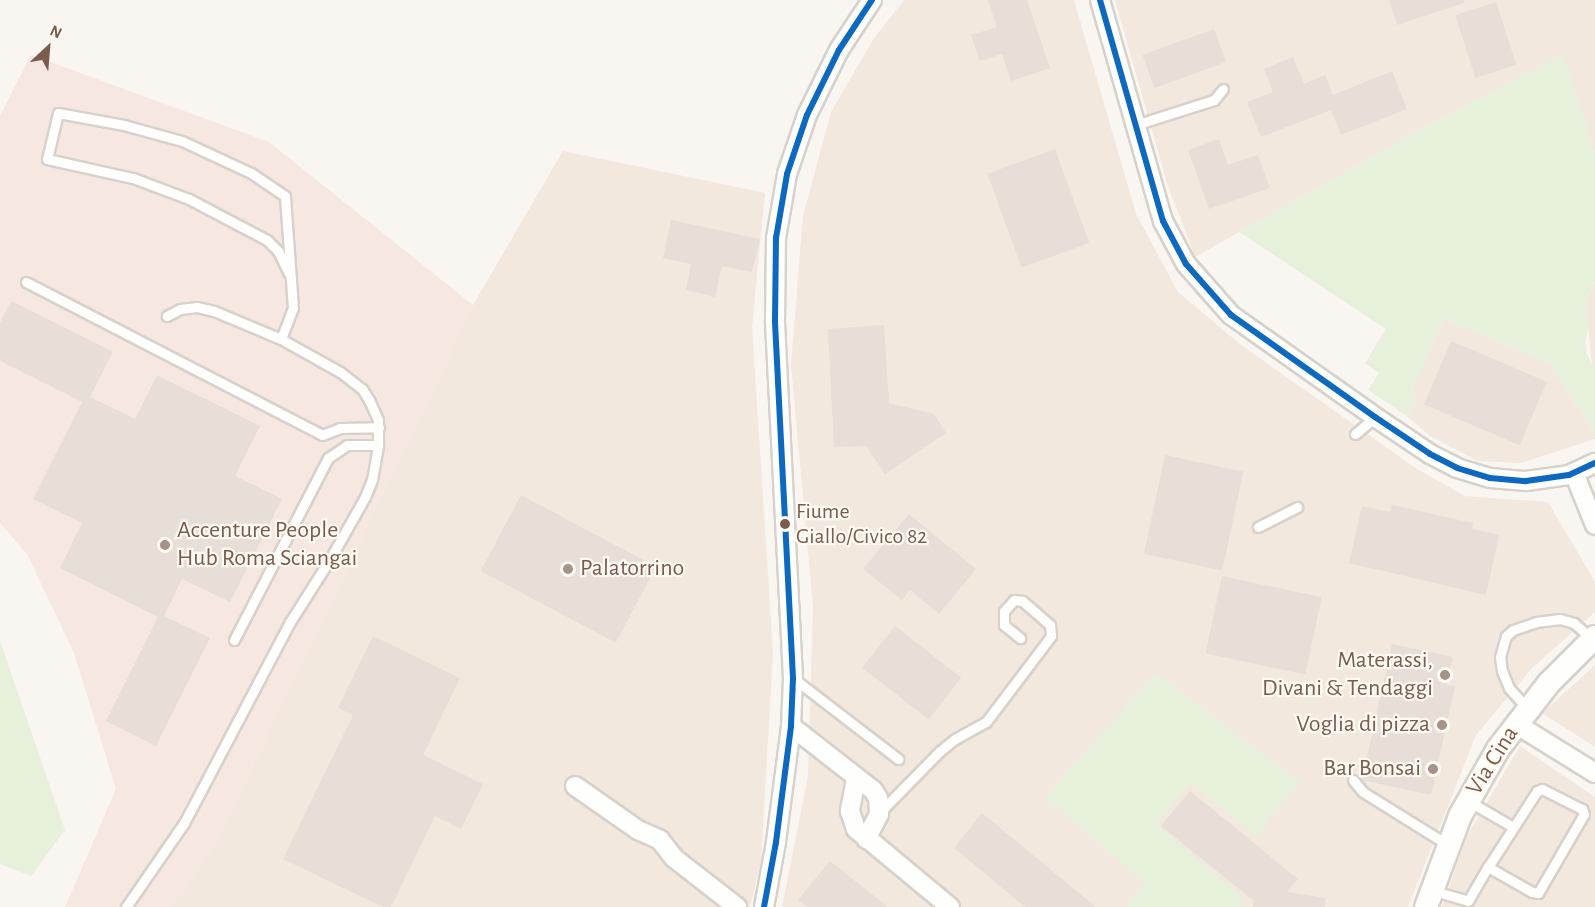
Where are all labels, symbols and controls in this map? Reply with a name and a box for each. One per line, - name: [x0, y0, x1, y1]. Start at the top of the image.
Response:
- north arrow: [18, 18, 78, 78]
- text: N: [47, 22, 64, 41]
- place label: Fiume Giallo/Civico 82: [796, 498, 927, 550]
- place label: Accenture People Hub Roma Sciangai: [177, 517, 357, 573]
- marker: Fiume Giallo/Civico 82: [779, 518, 791, 530]
- marker: Accenture People Hub Roma Sciangai: [158, 538, 172, 552]
- place label: Palatorrino: [580, 555, 684, 583]
- marker: Palatorrino: [561, 562, 575, 576]
- place label: Materassi, Divani & Tendaggi: [1262, 647, 1433, 703]
- marker: Materassi, Divani & Tendaggi: [1438, 668, 1452, 682]
- place label: Voglia di pizza: [1296, 711, 1430, 739]
- marker: Voglia di pizza: [1435, 718, 1449, 732]
- street label: Via Cina: [1461, 721, 1525, 801]
- place label: Bar Bonsai: [1323, 755, 1421, 783]
- marker: Bar Bonsai: [1426, 762, 1440, 776]

